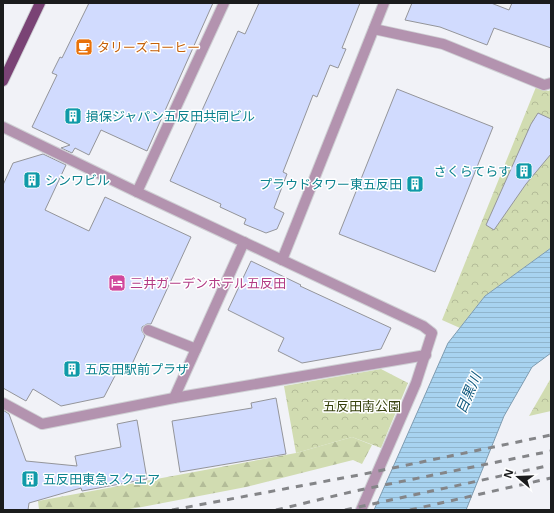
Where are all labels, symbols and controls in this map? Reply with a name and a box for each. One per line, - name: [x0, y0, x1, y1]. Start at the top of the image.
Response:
- cafe icon: タリーズコーヒー: [74, 37, 94, 57]
- place label: タリーズコーヒー: [97, 38, 200, 56]
- building icon: 損保ジャパン五反田共同ビル: [63, 106, 83, 126]
- place label: 損保ジャパン五反田共同ビル: [86, 107, 255, 125]
- building icon: さくらてらす: [514, 161, 534, 181]
- place label: さくらてらす: [434, 162, 511, 180]
- building icon: シンワビル: [22, 170, 42, 190]
- place label: シンワビル: [45, 171, 110, 189]
- building icon: プラウドタワー東五反田: [405, 174, 425, 194]
- place label: プラウドタワー東五反田: [259, 175, 402, 193]
- hotel icon: 三井ガーデンホテル五反田: [107, 273, 127, 293]
- place label: 三井ガーデンホテル五反田: [130, 274, 286, 292]
- building icon: 五反田駅前プラザ: [62, 359, 82, 379]
- place label: 五反田駅前プラザ: [85, 360, 189, 378]
- water label: 目黒川: [451, 368, 486, 416]
- park label: 五反田南公園: [323, 397, 401, 415]
- north arrow: [498, 457, 538, 497]
- text: N: [500, 467, 517, 480]
- building icon: 五反田東急スクエア: [20, 469, 40, 489]
- place label: 五反田東急スクエア: [43, 470, 160, 488]

